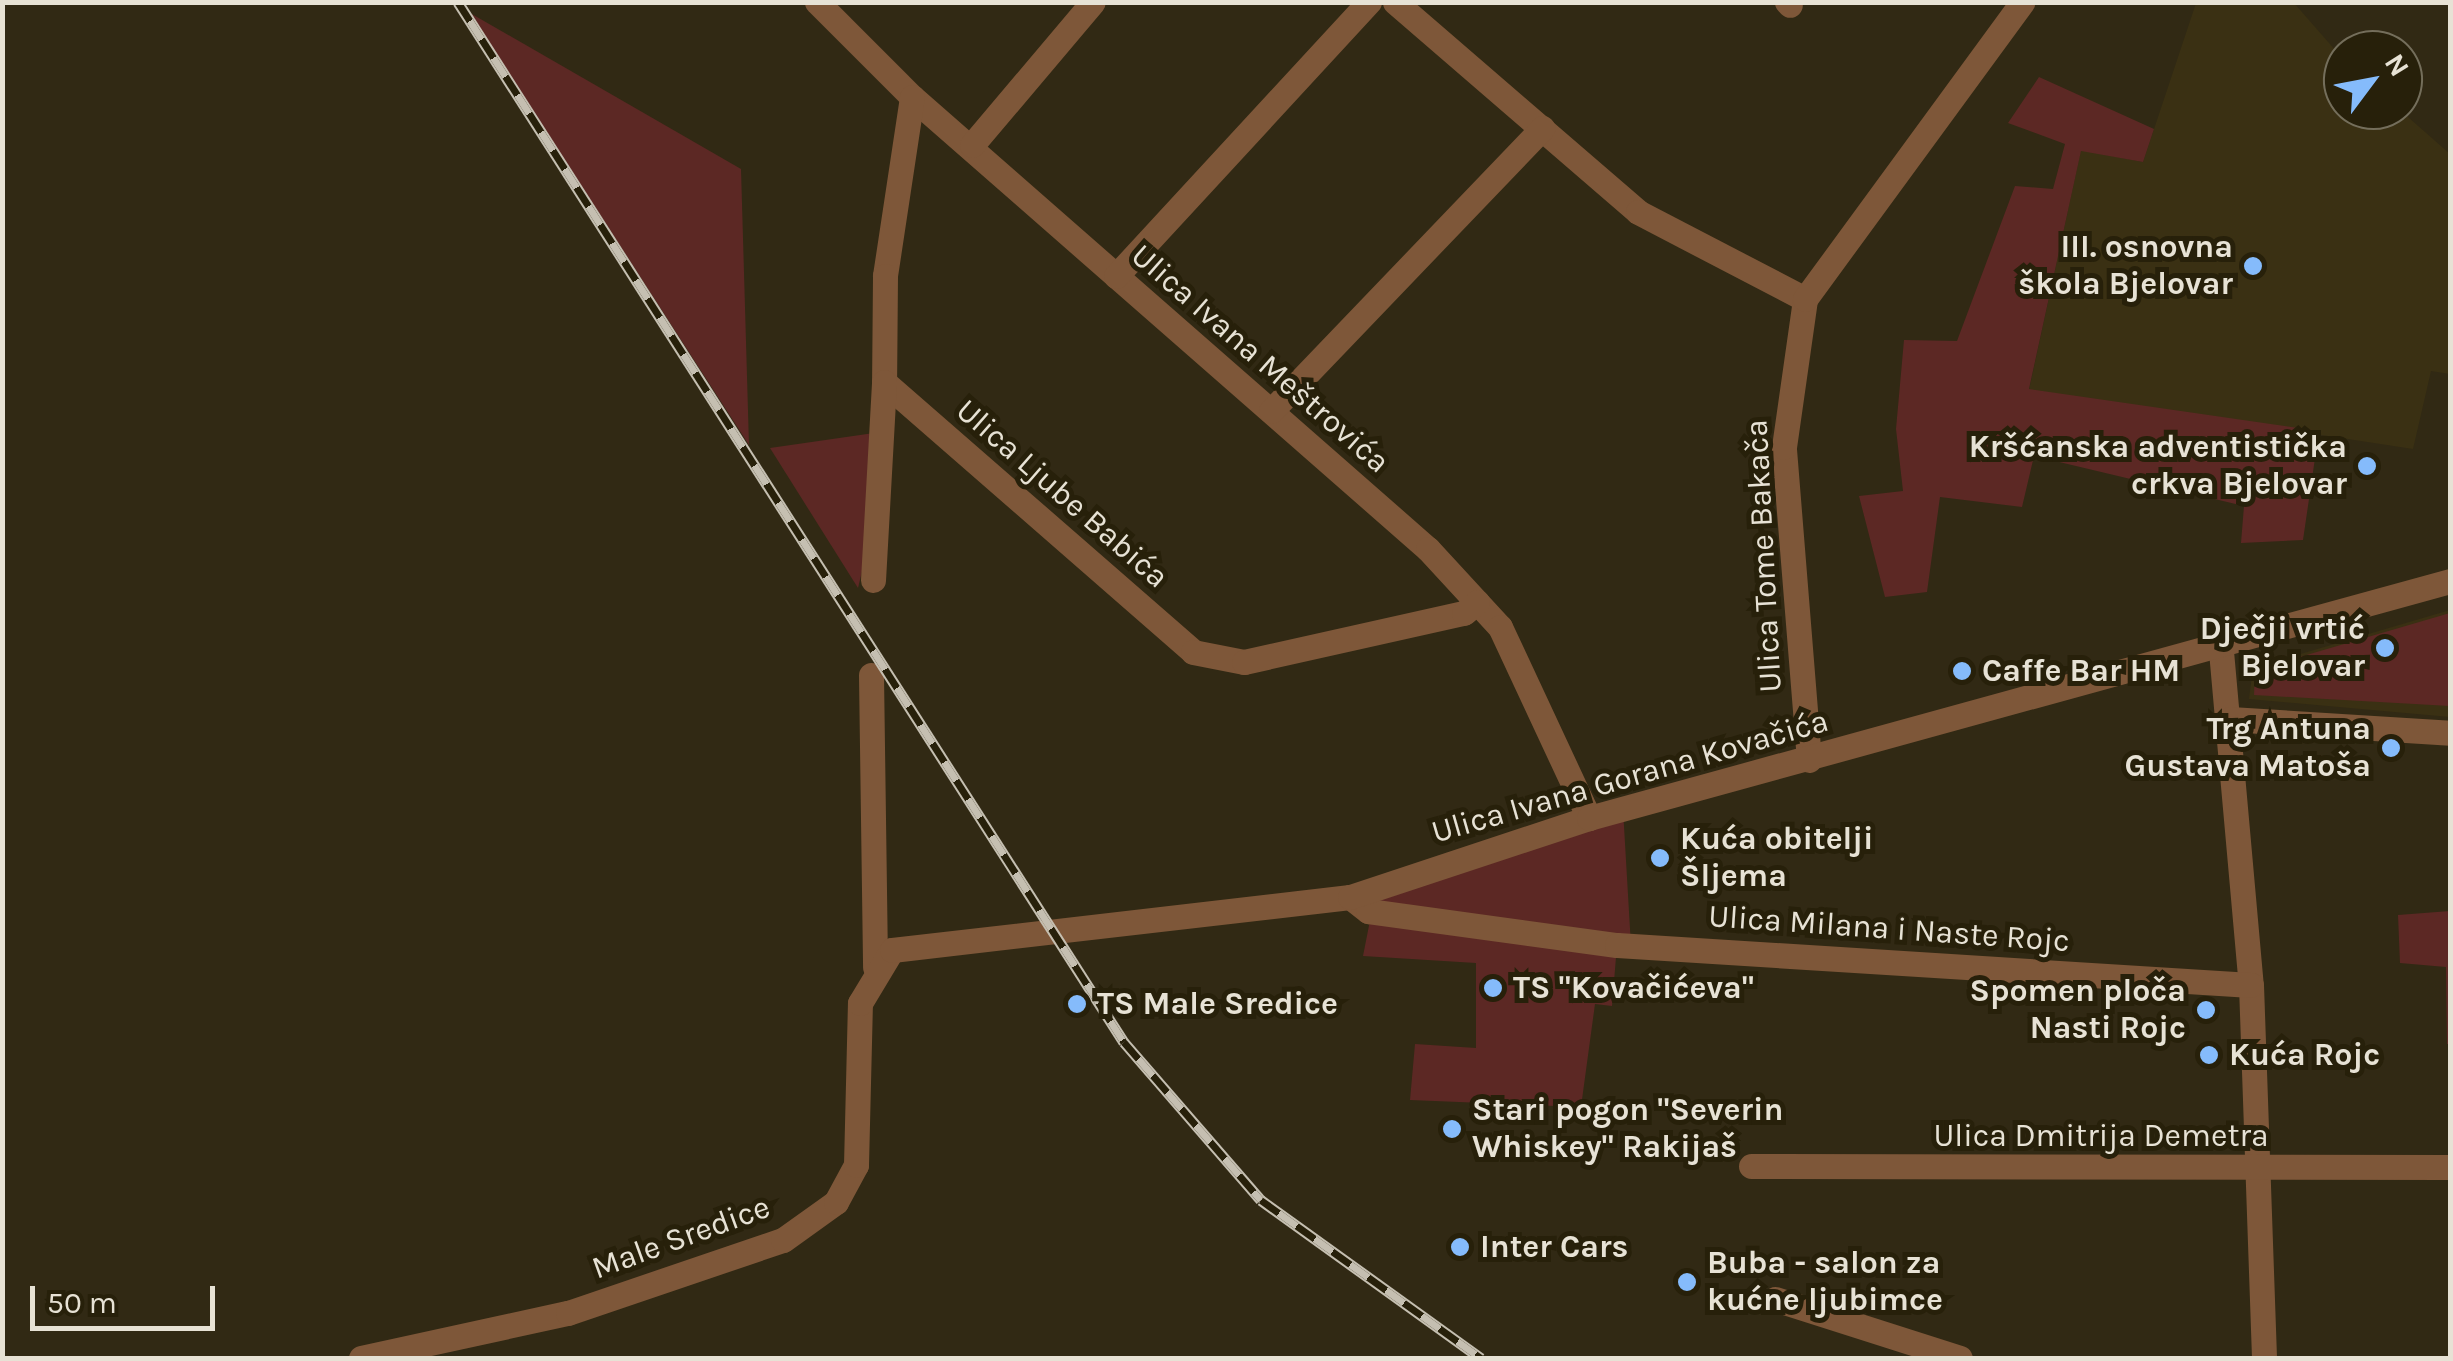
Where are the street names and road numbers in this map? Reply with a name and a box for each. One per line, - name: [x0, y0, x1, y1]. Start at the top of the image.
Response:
- street label: Ulica Ivana Meštrovića: [1123, 236, 1397, 482]
- street label: Ulica Ljube Babića: [948, 391, 1176, 597]
- street label: Ulica Tome Bakača: [1738, 419, 1790, 693]
- street label: Ulica Ivana Gorana Kovačića: [1427, 702, 1833, 852]
- street label: Ulica Milana i Naste Rojc: [1707, 897, 2071, 961]
- street label: Ulica Dmitrija Demetra: [1933, 1117, 2269, 1155]
- street label: Male Sredice: [587, 1188, 775, 1288]

